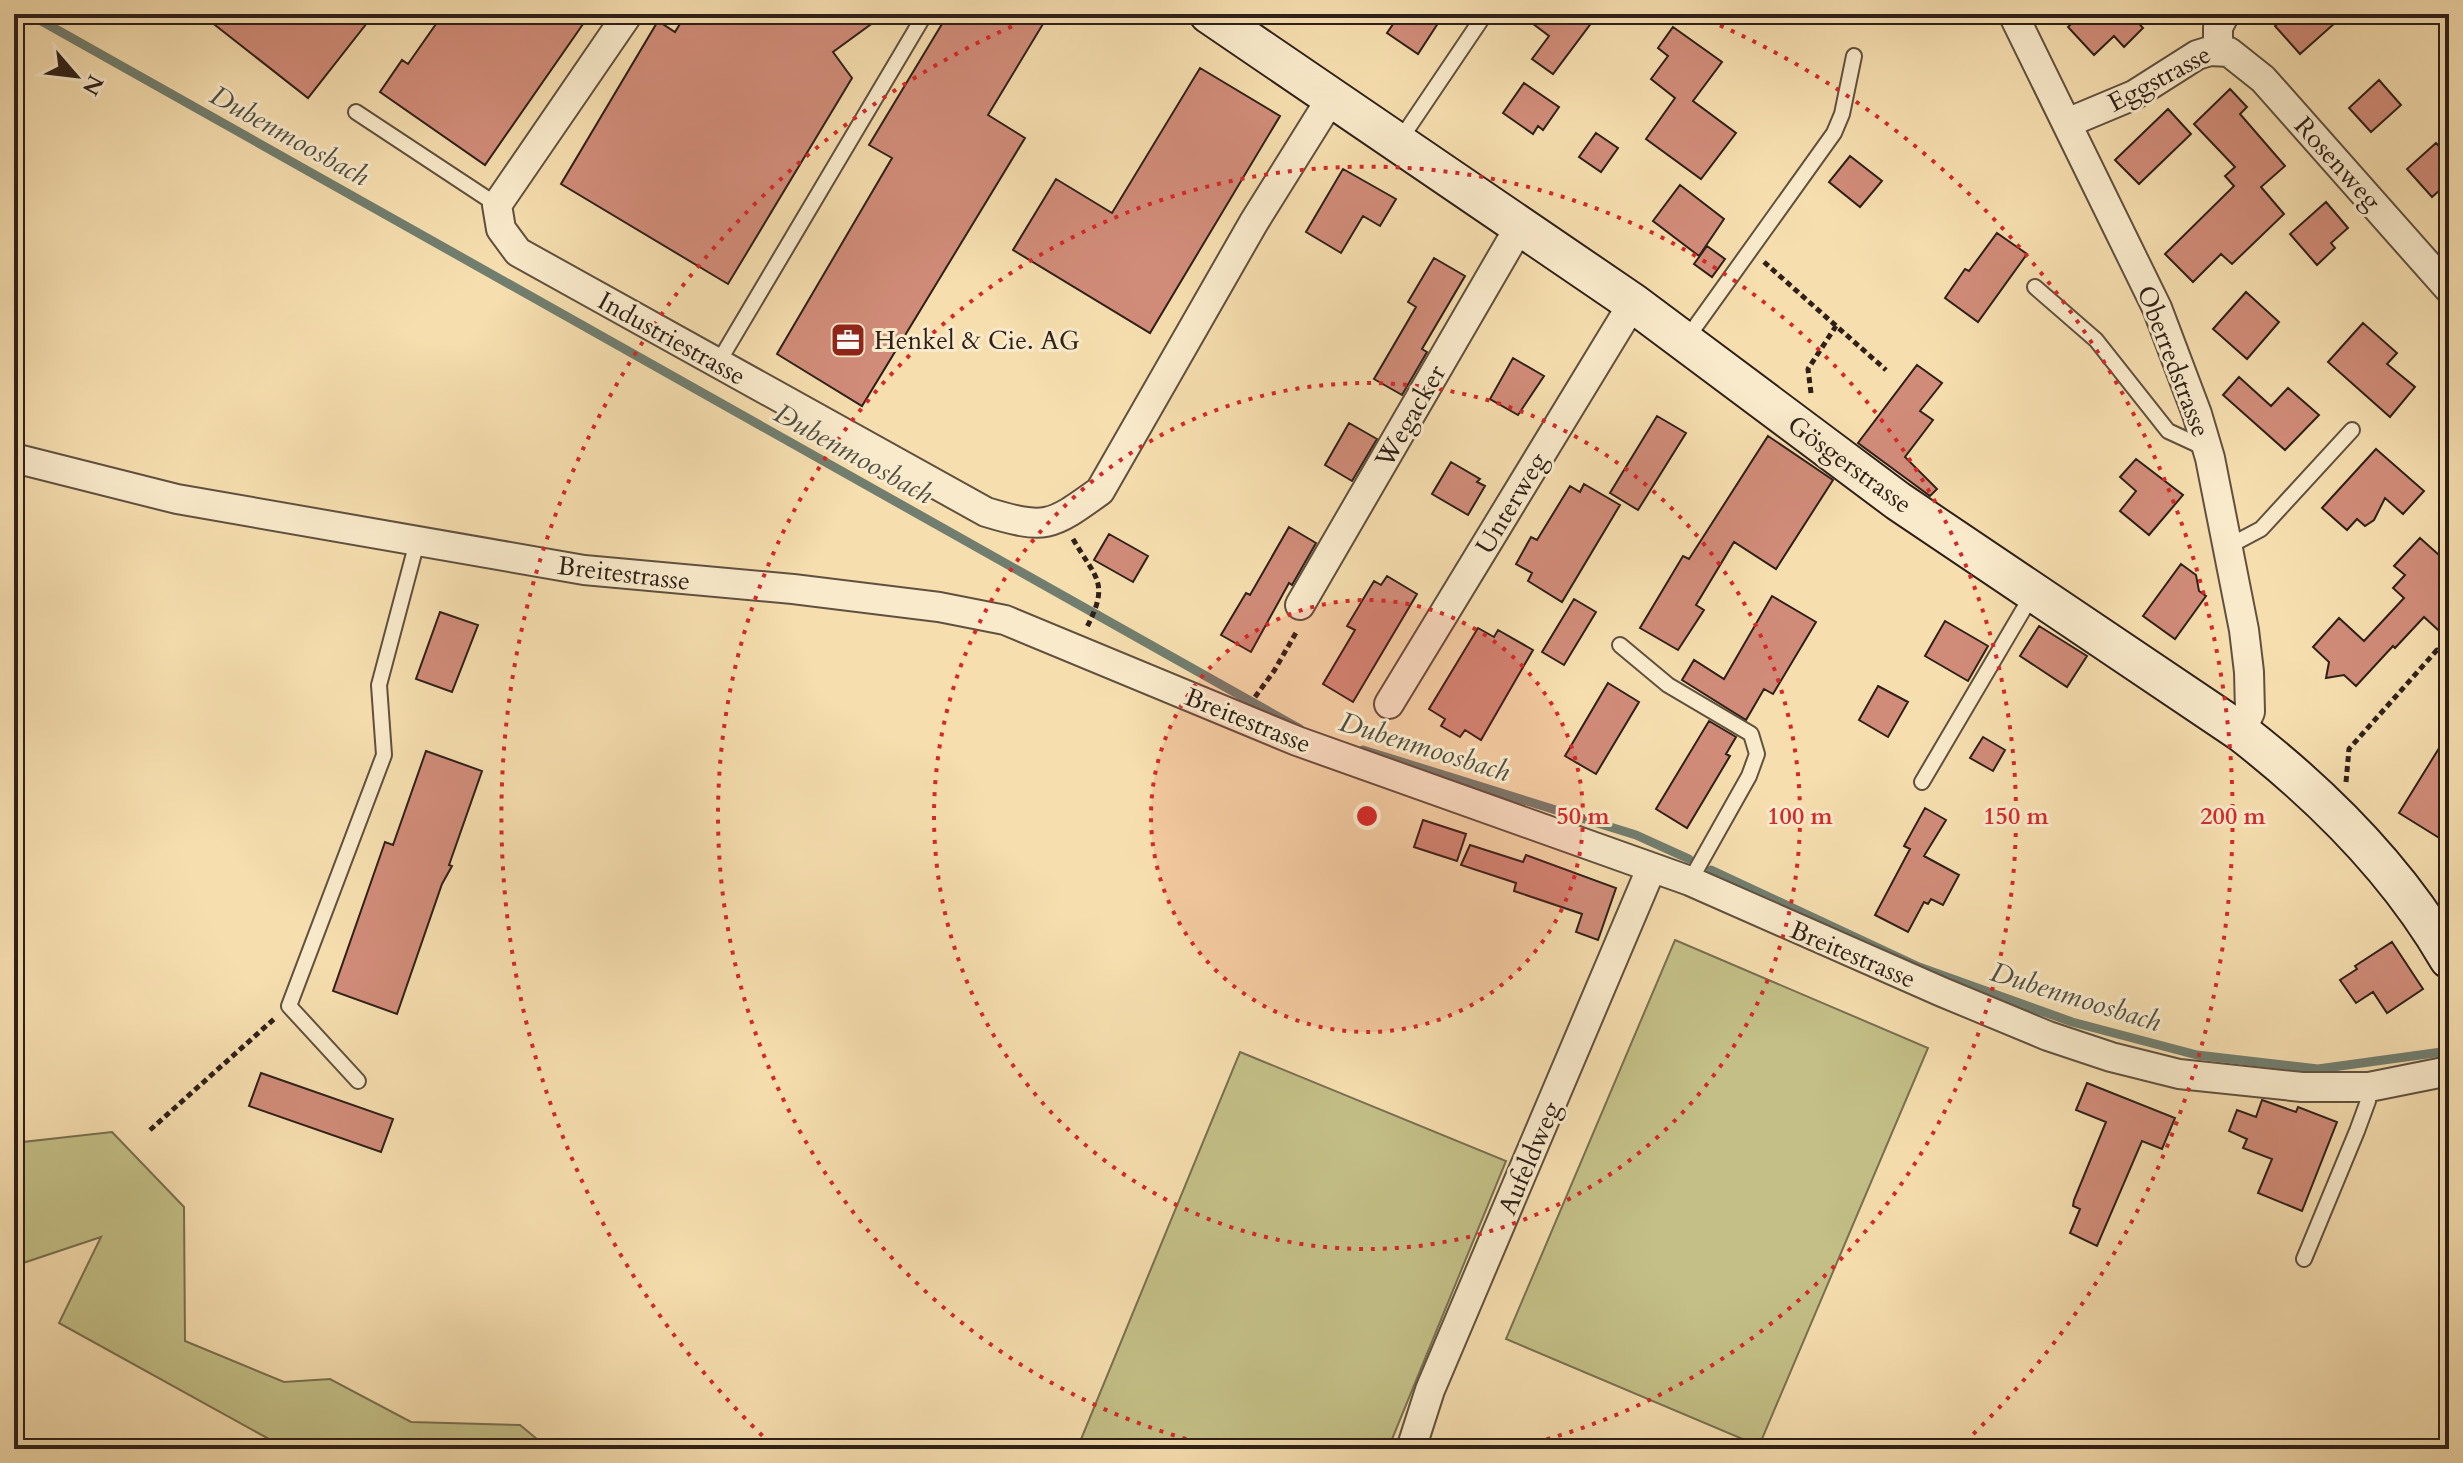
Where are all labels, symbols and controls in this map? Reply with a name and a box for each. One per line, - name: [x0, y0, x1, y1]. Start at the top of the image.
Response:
- north arrow: [36, 36, 116, 116]
- street label: Eggstrasse: [2102, 37, 2217, 120]
- text: N: [75, 69, 111, 100]
- water label: Dubenmoosbach: [203, 76, 376, 196]
- street label: Rosenweg: [2286, 109, 2389, 218]
- street label: Oberredstrasse: [2129, 280, 2218, 442]
- street label: Industriestrasse: [592, 283, 752, 394]
- office icon: Henkel & Cie. AG: [829, 321, 867, 359]
- place label: Henkel & Cie. AG: [874, 323, 1080, 358]
- street label: Wegacker: [1366, 358, 1454, 475]
- water label: Dubenmoosbach: [767, 394, 940, 514]
- street label: Gösgerstrasse: [1780, 407, 1919, 521]
- street label: Unterweg: [1467, 446, 1556, 561]
- street label: Breitestrasse: [556, 548, 692, 599]
- street label: Breitestrasse: [1180, 679, 1316, 762]
- water label: Dubenmoosbach: [1335, 703, 1515, 791]
- text: 50 m: [1556, 800, 1610, 833]
- text: 100 m: [1767, 800, 1834, 833]
- text: 150 m: [1983, 800, 2050, 833]
- text: 200 m: [2200, 800, 2267, 833]
- centre of rings: [1353, 802, 1381, 830]
- street label: Breitestrasse: [1785, 912, 1921, 997]
- water label: Dubenmoosbach: [1986, 953, 2166, 1041]
- street label: Aufeldweg: [1490, 1096, 1569, 1220]

